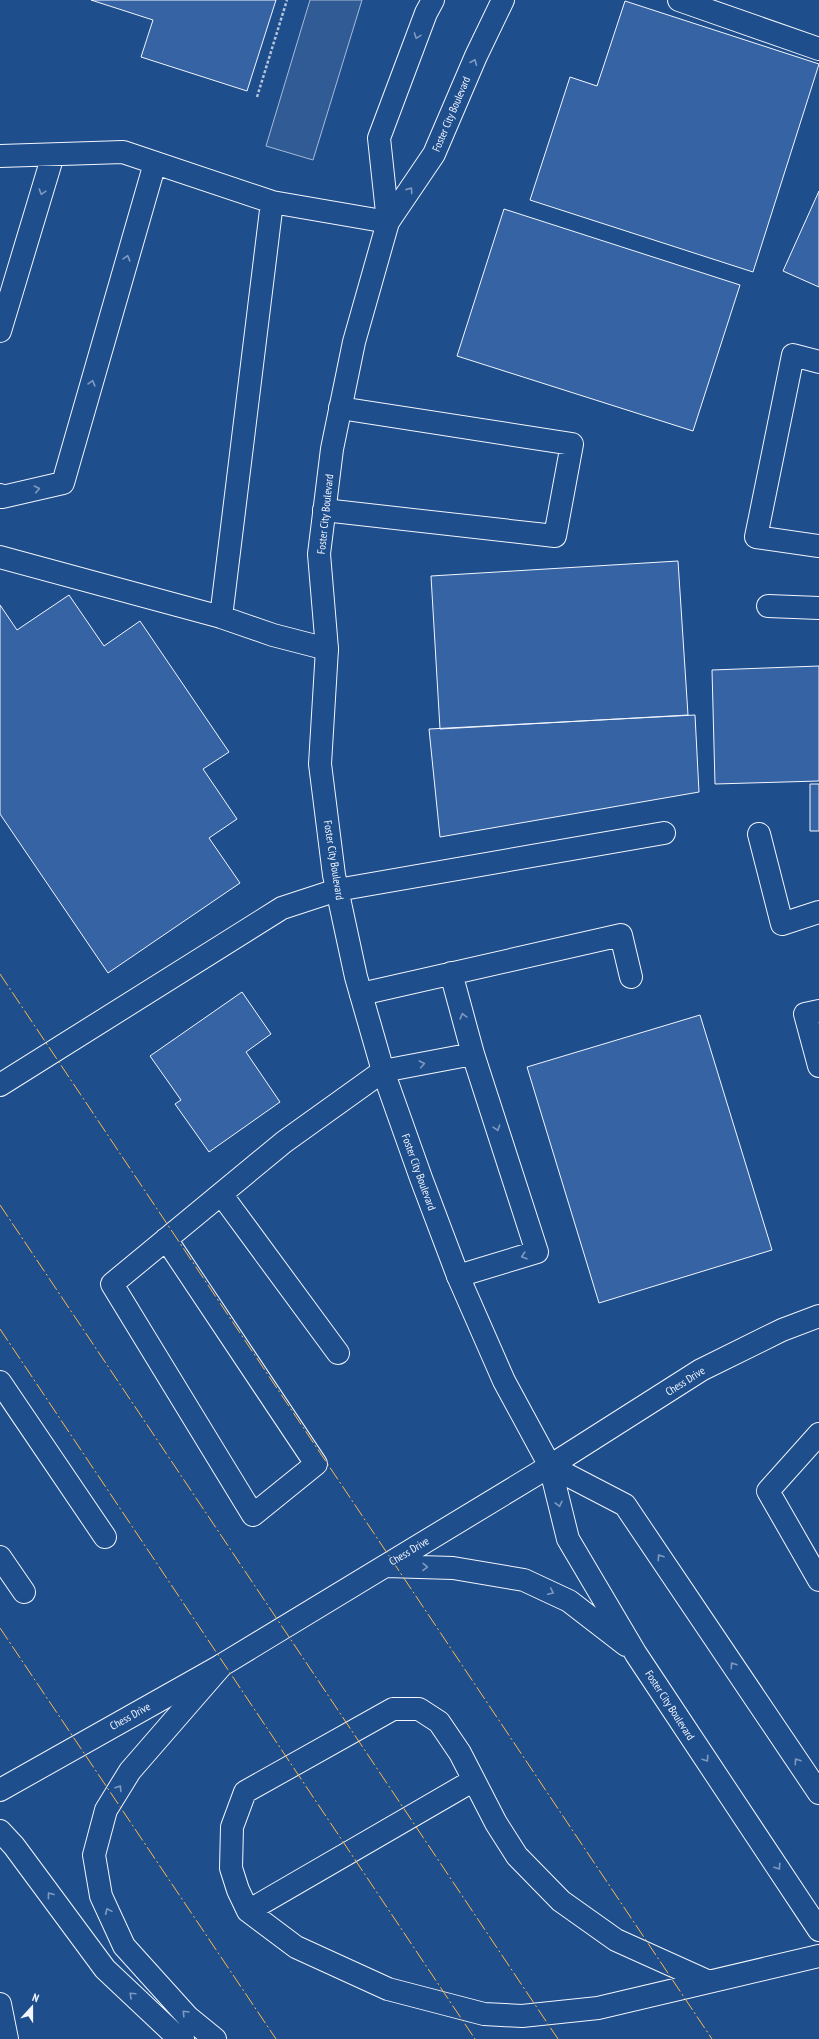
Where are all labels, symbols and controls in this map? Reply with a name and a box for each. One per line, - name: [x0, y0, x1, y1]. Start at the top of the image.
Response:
- one-way arrow: [414, 32, 422, 39]
- one-way arrow: [469, 58, 477, 65]
- street label: Foster City Boulevard: [429, 74, 473, 154]
- one-way arrow: [405, 187, 413, 194]
- one-way arrow: [38, 188, 47, 195]
- one-way arrow: [122, 255, 131, 262]
- one-way arrow: [87, 380, 95, 387]
- street label: Foster City Boulevard: [314, 473, 336, 555]
- one-way arrow: [34, 486, 41, 494]
- street label: Foster City Boulevard: [321, 819, 347, 901]
- one-way arrow: [459, 1013, 468, 1020]
- one-way arrow: [419, 1060, 425, 1068]
- one-way arrow: [492, 1124, 501, 1131]
- street label: Foster City Boulevard: [399, 1132, 439, 1212]
- one-way arrow: [521, 1251, 528, 1260]
- street label: Chess Drive: [663, 1363, 708, 1399]
- one-way arrow: [555, 1501, 563, 1507]
- street label: Chess Drive: [386, 1533, 432, 1568]
- one-way arrow: [658, 1555, 665, 1562]
- one-way arrow: [422, 1563, 428, 1571]
- one-way arrow: [547, 1587, 555, 1595]
- one-way arrow: [730, 1662, 738, 1669]
- street label: Foster City Boulevard: [642, 1667, 698, 1743]
- street label: Chess Drive: [107, 1699, 153, 1733]
- one-way arrow: [701, 1755, 708, 1762]
- one-way arrow: [794, 1758, 802, 1765]
- one-way arrow: [115, 1785, 122, 1792]
- one-way arrow: [773, 1863, 780, 1870]
- one-way arrow: [47, 1892, 55, 1899]
- one-way arrow: [105, 1907, 113, 1915]
- north arrow: [12, 1987, 52, 2027]
- text: N: [30, 1990, 41, 2005]
- one-way arrow: [130, 1993, 137, 2000]
- one-way arrow: [183, 2011, 190, 2018]

